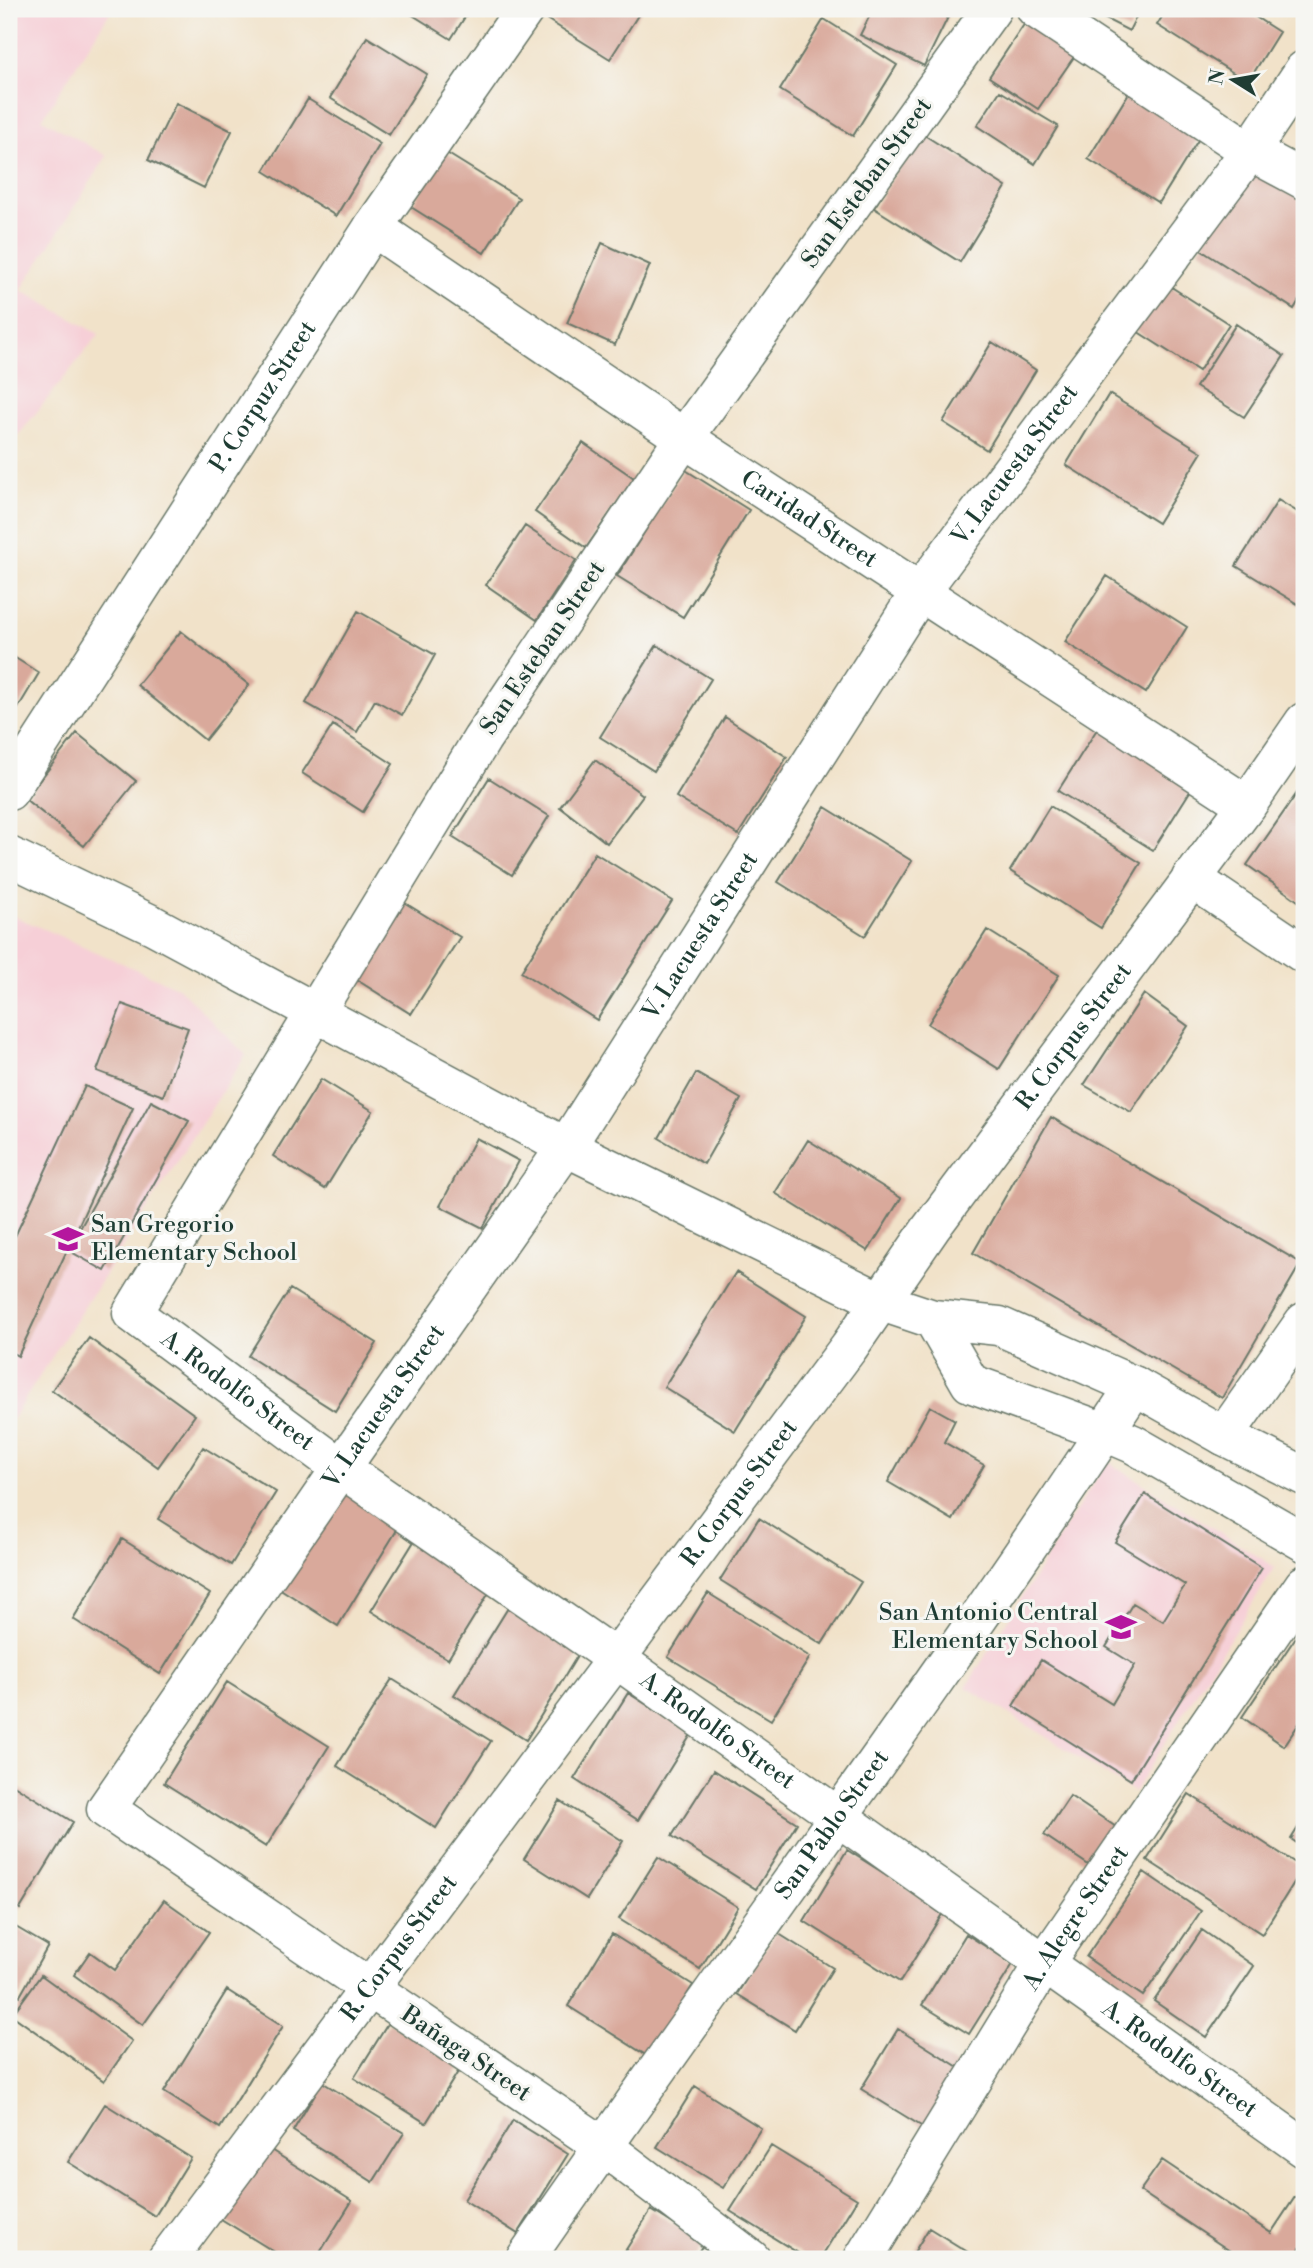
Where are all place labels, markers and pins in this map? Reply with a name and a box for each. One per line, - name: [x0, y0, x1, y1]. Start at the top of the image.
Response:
- place label: San Gregorio Elementary School: [91, 1210, 297, 1268]
- school or university icon: San Gregorio Elementary School: [51, 1222, 85, 1256]
- place label: San Antonio Central Elementary School: [879, 1598, 1098, 1656]
- school or university icon: San Antonio Central Elementary School: [1104, 1610, 1138, 1644]

